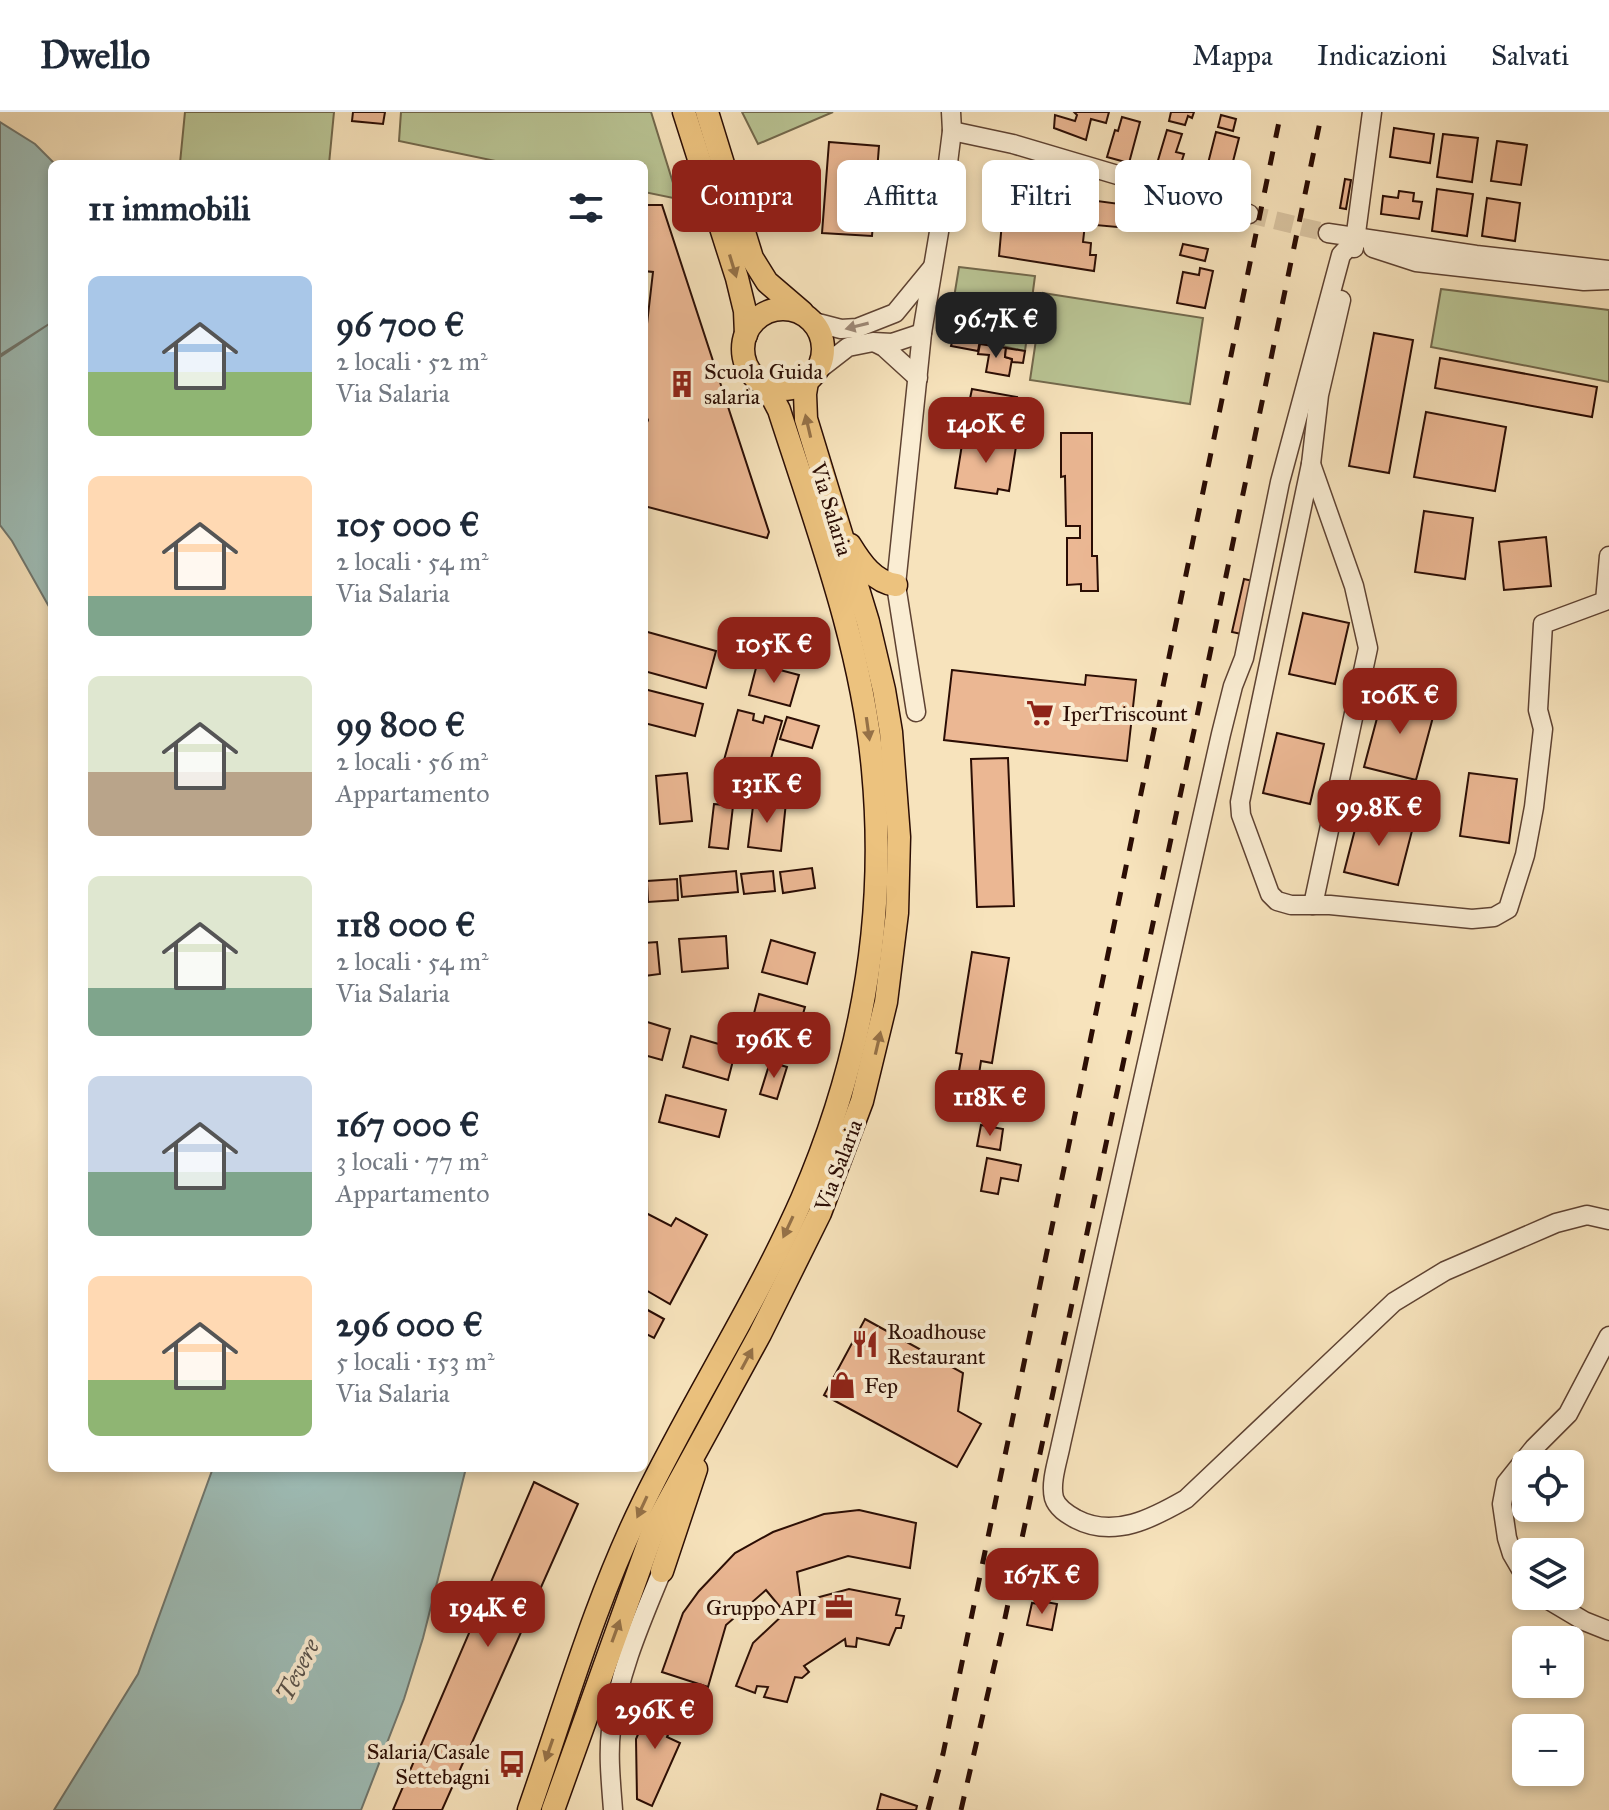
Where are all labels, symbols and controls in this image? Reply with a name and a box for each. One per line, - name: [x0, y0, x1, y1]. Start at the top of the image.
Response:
- text: Dwello: [40, 32, 150, 78]
- text: Mappa: [1192, 38, 1273, 73]
- text: Indicazioni: [1317, 38, 1447, 73]
- text: Salvati: [1491, 38, 1569, 73]
- chip: Compra: [672, 160, 821, 232]
- chip: Affitta: [837, 160, 966, 232]
- chip: Filtri: [982, 160, 1099, 232]
- chip: Nuovo: [1115, 160, 1251, 232]
- icon: filters: [564, 186, 608, 230]
- text: 11 immobili: [88, 188, 250, 229]
- one-way arrow: [728, 255, 740, 279]
- pin: 96.7K €: [922, 292, 1070, 360]
- text: 96.7K €: [954, 302, 1038, 334]
- text: 96 700 €: [336, 304, 465, 345]
- icon: home: [152, 308, 248, 404]
- one-way arrow: [845, 320, 870, 332]
- text: 2 locali · 52 m²: [336, 345, 488, 377]
- place label: Scuola Guida salaria: [704, 358, 824, 410]
- building icon: Scuola Guida salaria: [667, 369, 697, 399]
- text: Via Salaria: [336, 377, 450, 409]
- pin: 140K €: [921, 397, 1051, 465]
- text: 140K €: [946, 407, 1026, 439]
- one-way arrow: [801, 414, 814, 439]
- street label: Via Salaria: [804, 458, 859, 560]
- text: 105 000 €: [336, 504, 480, 545]
- icon: home: [152, 508, 248, 604]
- text: 2 locali · 54 m²: [336, 545, 489, 577]
- text: Via Salaria: [336, 577, 450, 609]
- pin: 105K €: [709, 617, 839, 685]
- text: 105K €: [735, 627, 813, 659]
- pin: 106K €: [1335, 668, 1465, 736]
- text: 106K €: [1361, 678, 1439, 710]
- supermarket icon: IperTriscount: [1025, 698, 1055, 728]
- place label: IperTriscount: [1062, 700, 1188, 727]
- text: 99 800 €: [336, 704, 465, 745]
- icon: home: [152, 708, 248, 804]
- one-way arrow: [862, 717, 875, 742]
- text: 2 locali · 56 m²: [336, 745, 488, 777]
- pin: 131K €: [702, 757, 832, 825]
- text: 131K €: [732, 767, 802, 799]
- text: Appartamento: [336, 777, 490, 809]
- pin: 99.8K €: [1305, 780, 1453, 848]
- text: 99.8K €: [1336, 790, 1422, 822]
- text: 118 000 €: [336, 904, 476, 945]
- icon: home: [152, 908, 248, 1004]
- text: 2 locali · 54 m²: [336, 945, 489, 977]
- text: Via Salaria: [336, 977, 450, 1009]
- pin: 196K €: [709, 1012, 839, 1080]
- text: 196K €: [735, 1022, 813, 1054]
- one-way arrow: [872, 1030, 885, 1055]
- pin: 118K €: [925, 1070, 1055, 1138]
- text: 118K €: [953, 1080, 1027, 1112]
- text: 167 000 €: [336, 1104, 480, 1145]
- icon: home: [152, 1108, 248, 1204]
- street label: Via Salaria: [808, 1115, 869, 1216]
- text: 3 locali · 77 m²: [336, 1145, 488, 1177]
- text: Appartamento: [336, 1177, 490, 1209]
- one-way arrow: [781, 1215, 795, 1239]
- text: 296 000 €: [336, 1304, 483, 1345]
- icon: home: [152, 1308, 248, 1404]
- place label: Roadhouse Restaurant: [887, 1318, 986, 1370]
- restaurant icon: Roadhouse Restaurant: [850, 1329, 880, 1359]
- text: 5 locali · 153 m²: [336, 1345, 494, 1377]
- one-way arrow: [740, 1348, 753, 1371]
- shop icon: Fep: [827, 1370, 857, 1400]
- place label: Fep: [864, 1372, 898, 1399]
- text: Via Salaria: [336, 1377, 450, 1409]
- map controls: [1512, 1450, 1584, 1786]
- button: locate: [1512, 1450, 1584, 1522]
- one-way arrow: [635, 1495, 649, 1518]
- button: layers: [1512, 1538, 1584, 1610]
- pin: 167K €: [977, 1548, 1107, 1616]
- text: 167K €: [1003, 1558, 1081, 1590]
- pin: 194K €: [423, 1581, 553, 1649]
- text: 194K €: [449, 1591, 527, 1623]
- office icon: Gruppo API: [824, 1592, 854, 1622]
- place label: Gruppo API: [706, 1594, 817, 1621]
- one-way arrow: [611, 1619, 623, 1643]
- button: +: [1512, 1626, 1584, 1698]
- water label: Tevere: [270, 1633, 327, 1706]
- pin: 296K €: [590, 1683, 720, 1751]
- text: 296K €: [615, 1693, 695, 1725]
- button: −: [1512, 1714, 1584, 1786]
- place label: Salaria/Casale Settebagni: [367, 1738, 490, 1790]
- one-way arrow: [543, 1738, 555, 1762]
- bus stop icon: Salaria/Casale Settebagni: [497, 1749, 527, 1779]

